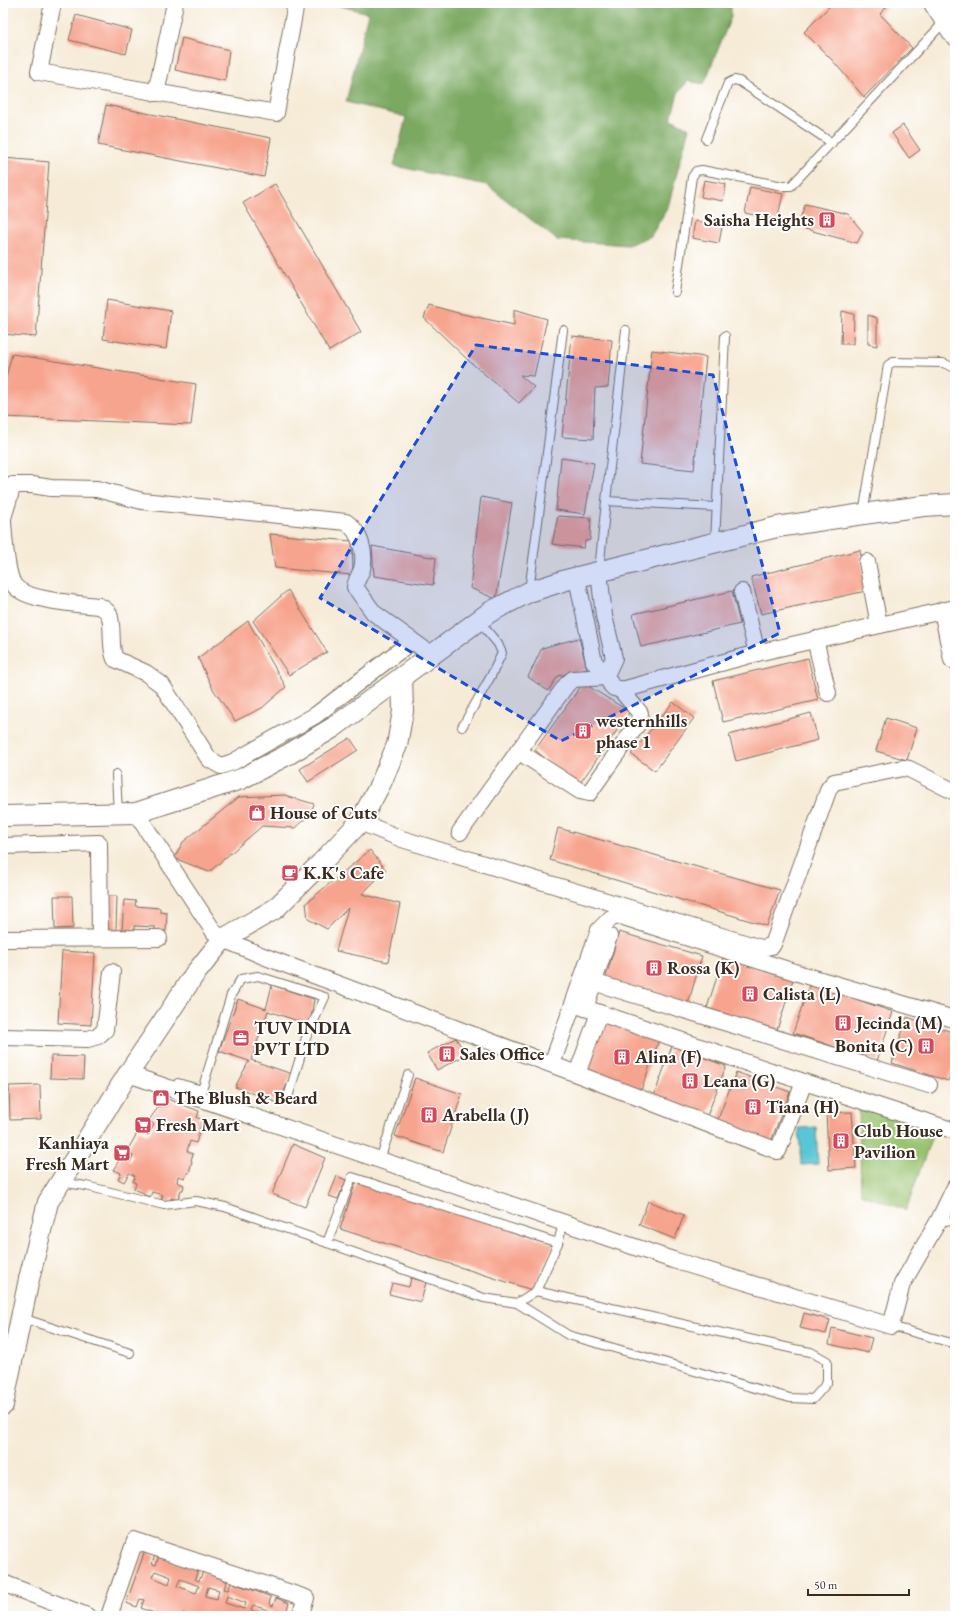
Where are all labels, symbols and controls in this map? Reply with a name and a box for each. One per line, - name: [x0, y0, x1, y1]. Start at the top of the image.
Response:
- place label: Saisha Heights: [704, 208, 814, 231]
- building icon: Saisha Heights: [817, 210, 837, 230]
- place label: westernhills phase 1: [596, 709, 687, 753]
- building icon: westernhills phase 1: [573, 721, 593, 741]
- place label: House of Cuts: [270, 801, 377, 824]
- shop icon: House of Cuts: [247, 803, 267, 823]
- place label: K.K's Cafe: [303, 861, 384, 884]
- cafe icon: K.K's Cafe: [280, 863, 300, 883]
- place label: Rossa (K): [667, 956, 740, 979]
- building icon: Rossa (K): [644, 958, 664, 978]
- place label: Calista (L): [763, 982, 841, 1005]
- building icon: Calista (L): [740, 984, 760, 1004]
- place label: Jecinda (M): [854, 1011, 942, 1034]
- building icon: Jecinda (M): [833, 1013, 853, 1033]
- place label: TUV INDIA PVT LTD: [254, 1016, 352, 1060]
- office icon: TUV INDIA PVT LTD: [231, 1028, 251, 1048]
- place label: Bonita (C): [835, 1034, 913, 1057]
- building icon: Bonita (C): [916, 1036, 936, 1056]
- place label: Sales Office: [460, 1042, 545, 1065]
- building icon: Sales Office: [437, 1044, 457, 1064]
- place label: Alina (F): [634, 1045, 702, 1068]
- building icon: Alina (F): [612, 1047, 632, 1067]
- place label: Leana (G): [703, 1069, 775, 1092]
- building icon: Leana (G): [680, 1071, 700, 1091]
- place label: The Blush & Beard: [174, 1086, 318, 1109]
- shop icon: The Blush & Beard: [151, 1088, 171, 1108]
- place label: Tiana (H): [766, 1095, 839, 1118]
- building icon: Tiana (H): [743, 1097, 763, 1117]
- place label: Arabella (J): [441, 1103, 529, 1126]
- building icon: Arabella (J): [419, 1105, 439, 1125]
- place label: Fresh Mart: [156, 1113, 240, 1136]
- supermarket icon: Fresh Mart: [133, 1115, 153, 1135]
- place label: Club House Pavilion: [854, 1119, 944, 1163]
- place label: Kanhiaya Fresh Mart: [26, 1131, 109, 1175]
- building icon: Club House Pavilion: [831, 1131, 851, 1151]
- supermarket icon: Kanhiaya Fresh Mart: [112, 1143, 132, 1163]
- scale bar: [808, 1571, 909, 1597]
- text: 50 m: [814, 1577, 838, 1593]

